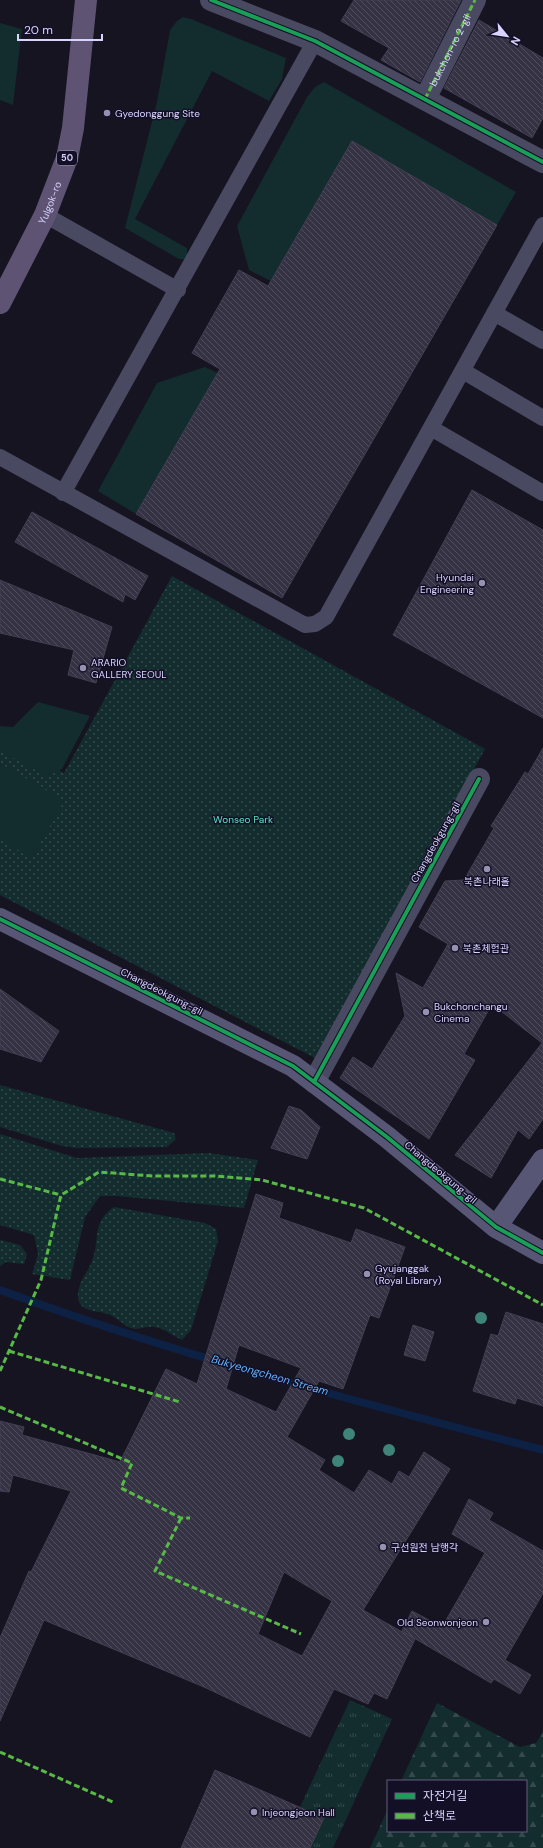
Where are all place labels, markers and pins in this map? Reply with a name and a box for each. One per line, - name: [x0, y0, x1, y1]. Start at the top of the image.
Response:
- place label: Gyedonggung Site: [115, 107, 200, 120]
- marker: Gyedonggung Site: [102, 108, 112, 118]
- place label: Hyundai Engineering: [420, 571, 474, 596]
- marker: Hyundai Engineering: [477, 578, 487, 588]
- place label: ARARIO GALLERY SEOUL: [91, 656, 167, 681]
- marker: ARARIO GALLERY SEOUL: [78, 663, 88, 673]
- marker: 북촌나래홀: [482, 864, 492, 874]
- place label: 북촌나래홀: [464, 875, 510, 888]
- place label: 북촌체험관: [463, 942, 510, 955]
- marker: 북촌체험관: [450, 943, 460, 953]
- place label: Bukchonchangu Cinema: [434, 1000, 508, 1025]
- marker: Bukchonchangu Cinema: [421, 1007, 431, 1017]
- place label: Gyujanggak (Royal Library): [375, 1262, 442, 1287]
- marker: Gyujanggak (Royal Library): [362, 1269, 372, 1279]
- place label: 구선원전 남행각: [391, 1541, 459, 1554]
- marker: 구선원전 남행각: [378, 1542, 388, 1552]
- place label: Old Seonwonjeon: [397, 1616, 478, 1629]
- marker: Old Seonwonjeon: [481, 1617, 491, 1627]
- place label: Injeongjeon Hall: [262, 1806, 335, 1819]
- marker: Injeongjeon Hall: [249, 1807, 259, 1817]

